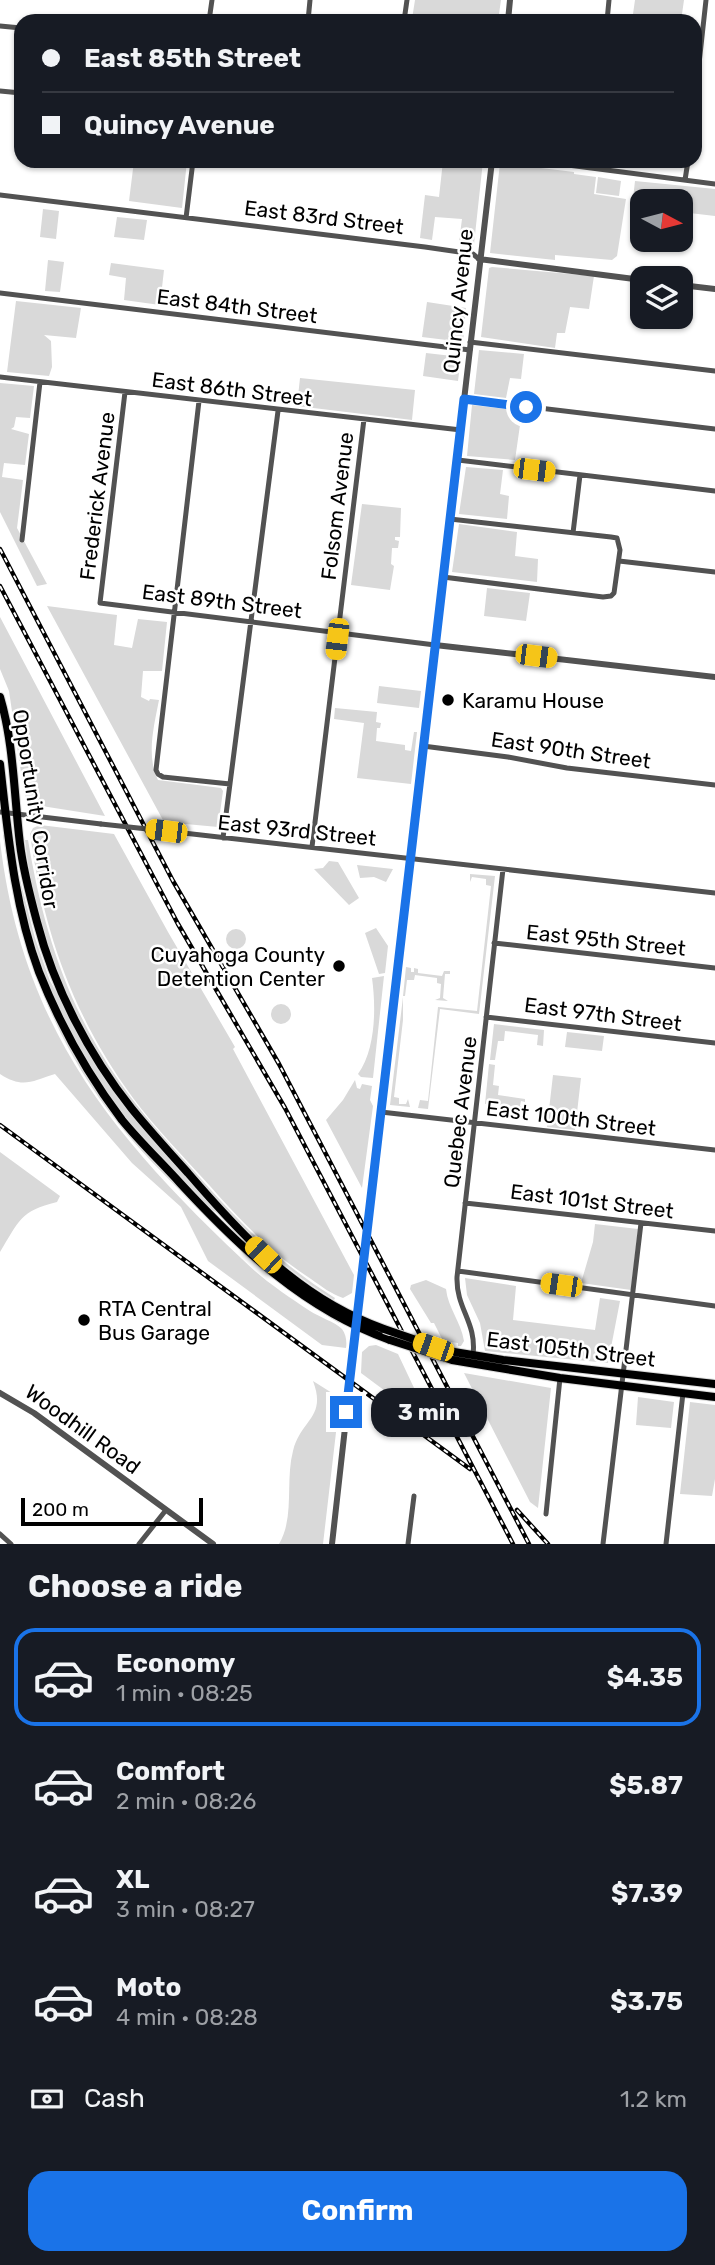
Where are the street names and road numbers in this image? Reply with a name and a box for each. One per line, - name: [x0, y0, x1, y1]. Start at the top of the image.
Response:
- street label: East 83rd Street: [243, 195, 405, 239]
- street label: Quincy Avenue: [438, 228, 478, 374]
- street label: East 84th Street: [155, 284, 319, 328]
- street label: East 86th Street: [150, 367, 314, 411]
- street label: Frederick Avenue: [74, 411, 120, 581]
- street label: Folsom Avenue: [316, 431, 358, 581]
- street label: East 89th Street: [141, 579, 303, 623]
- street label: Opportunity Corridor: [8, 707, 64, 911]
- street label: East 90th Street: [490, 726, 652, 774]
- street label: East 93rd Street: [217, 809, 377, 851]
- street label: East 95th Street: [525, 919, 687, 961]
- street label: East 97th Street: [523, 992, 683, 1036]
- street label: Quebec Avenue: [438, 1035, 482, 1189]
- street label: East 100th Street: [485, 1095, 657, 1141]
- street label: East 101st Street: [509, 1179, 675, 1223]
- street label: East 105th Street: [485, 1326, 657, 1372]
- street label: Woodhill Road: [21, 1379, 145, 1479]

